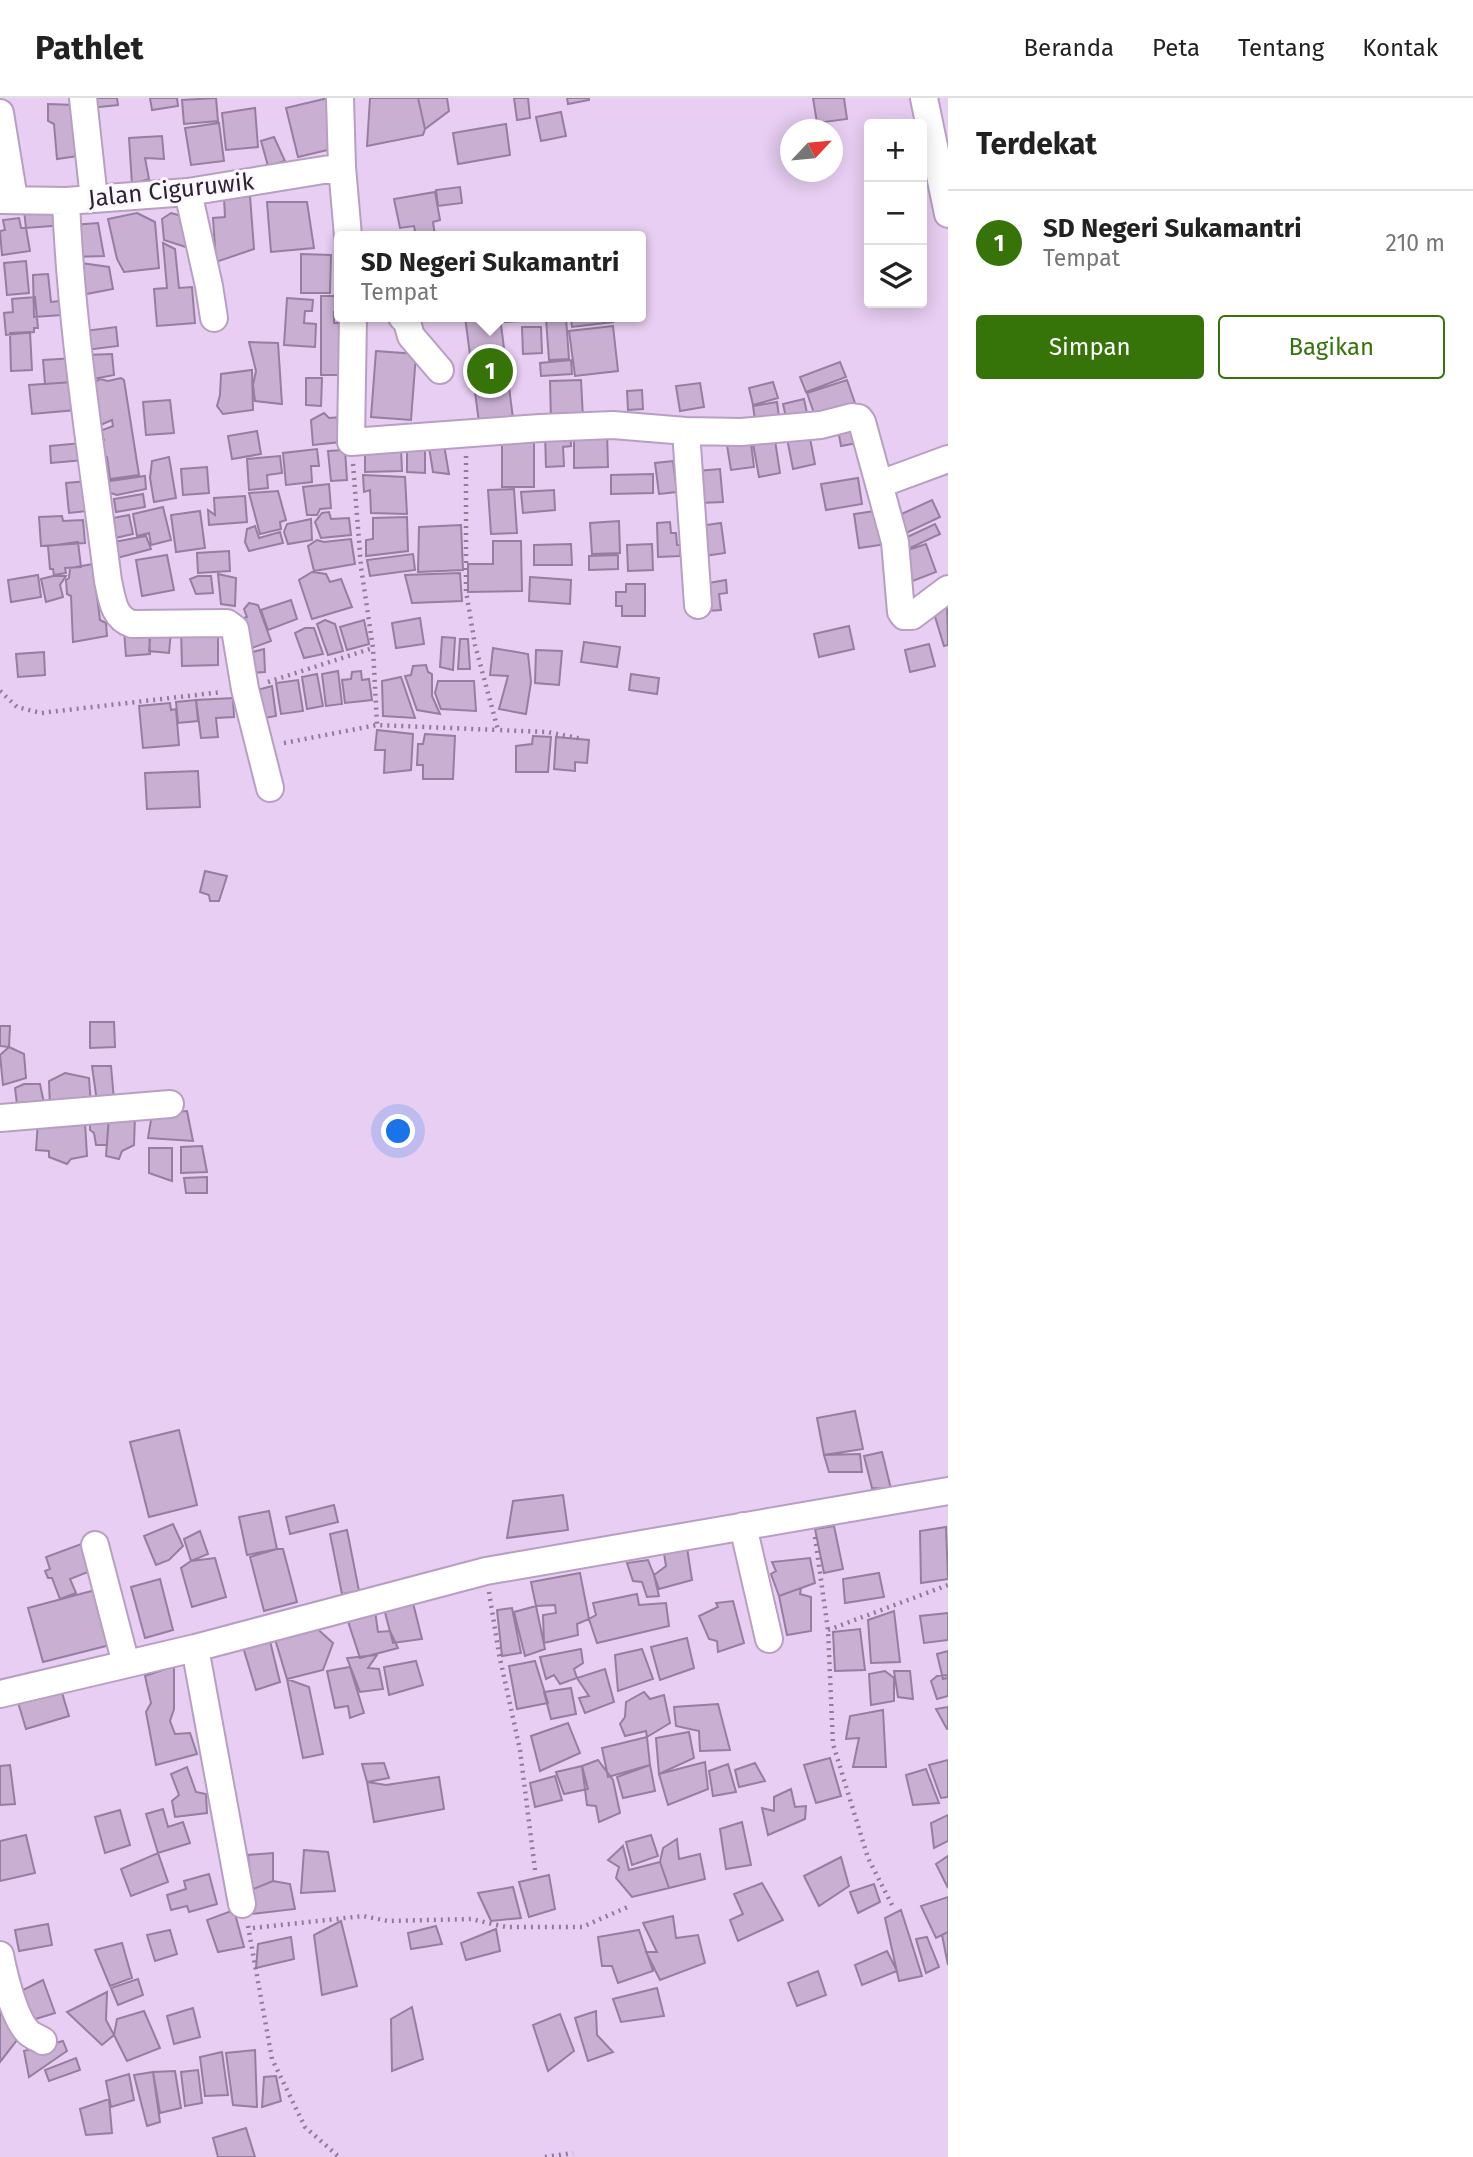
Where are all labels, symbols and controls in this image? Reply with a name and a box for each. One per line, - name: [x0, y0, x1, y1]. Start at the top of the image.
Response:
- text: Pathlet: [35, 28, 144, 68]
- text: Beranda: [1023, 34, 1114, 62]
- text: Peta: [1152, 34, 1200, 62]
- text: Tentang: [1238, 34, 1324, 62]
- text: Kontak: [1362, 34, 1438, 62]
- north arrow: [780, 119, 843, 182]
- map controls: [864, 119, 927, 308]
- button: +: [864, 119, 927, 182]
- text: Terdekat: [976, 126, 1097, 162]
- street label: Jalan Ciguruwik: [87, 167, 256, 213]
- button: −: [864, 182, 927, 245]
- text: SD Negeri Sukamantri: [1043, 213, 1302, 244]
- text: 1: [994, 229, 1004, 257]
- text: 210 m: [1386, 229, 1445, 257]
- popup: [334, 231, 646, 322]
- text: Tempat: [1043, 244, 1120, 272]
- button: layers: [864, 245, 927, 308]
- text: SD Negeri Sukamantri: [361, 247, 619, 278]
- text: Tempat: [361, 278, 438, 306]
- button: Simpan: [976, 315, 1204, 379]
- button: Bagikan: [1218, 315, 1445, 379]
- pin: 1: [467, 345, 513, 397]
- your location: [381, 1114, 415, 1148]

